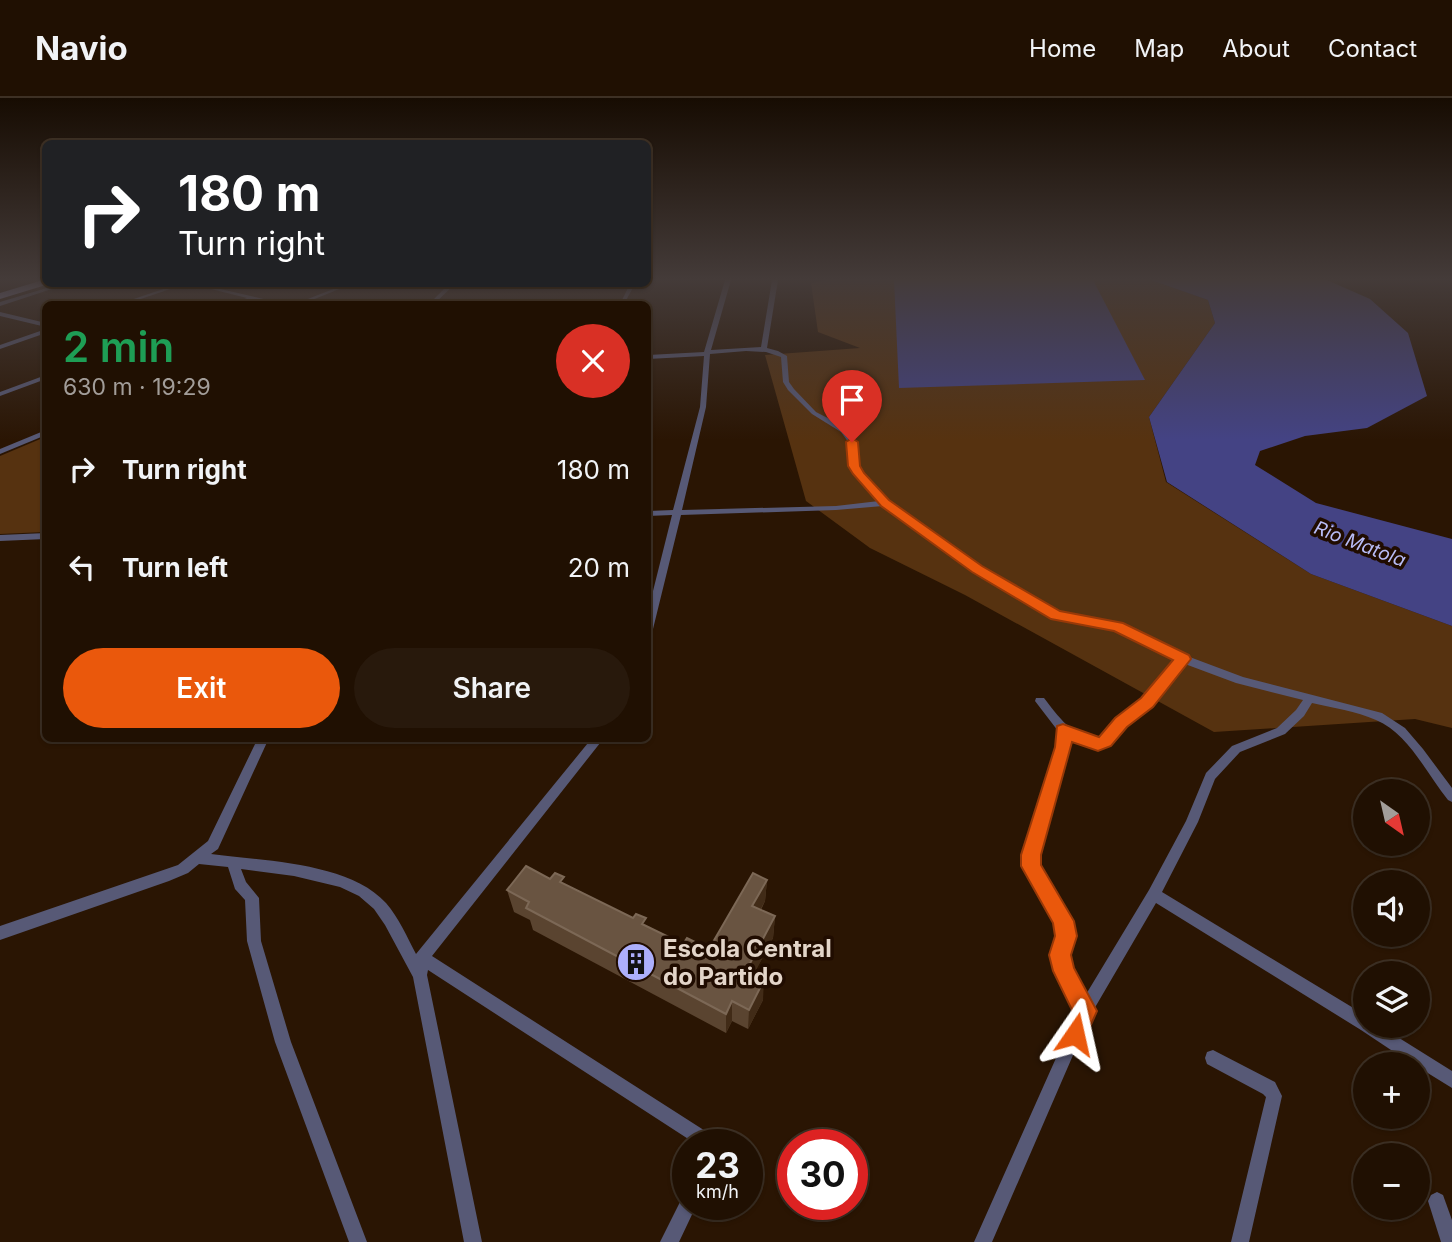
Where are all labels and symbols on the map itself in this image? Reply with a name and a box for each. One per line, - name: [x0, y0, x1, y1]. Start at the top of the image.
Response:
- pin: [822, 370, 882, 442]
- water label: Rio Matola: [1311, 516, 1409, 572]
- north arrow: [1353, 779, 1430, 856]
- place label: Escola Central do Partido: [663, 934, 832, 991]
- building icon: Escola Central do Partido: [615, 941, 657, 983]
- position arrow: [1038, 997, 1112, 1071]
- speed limit sign: 30: [777, 1129, 868, 1220]

